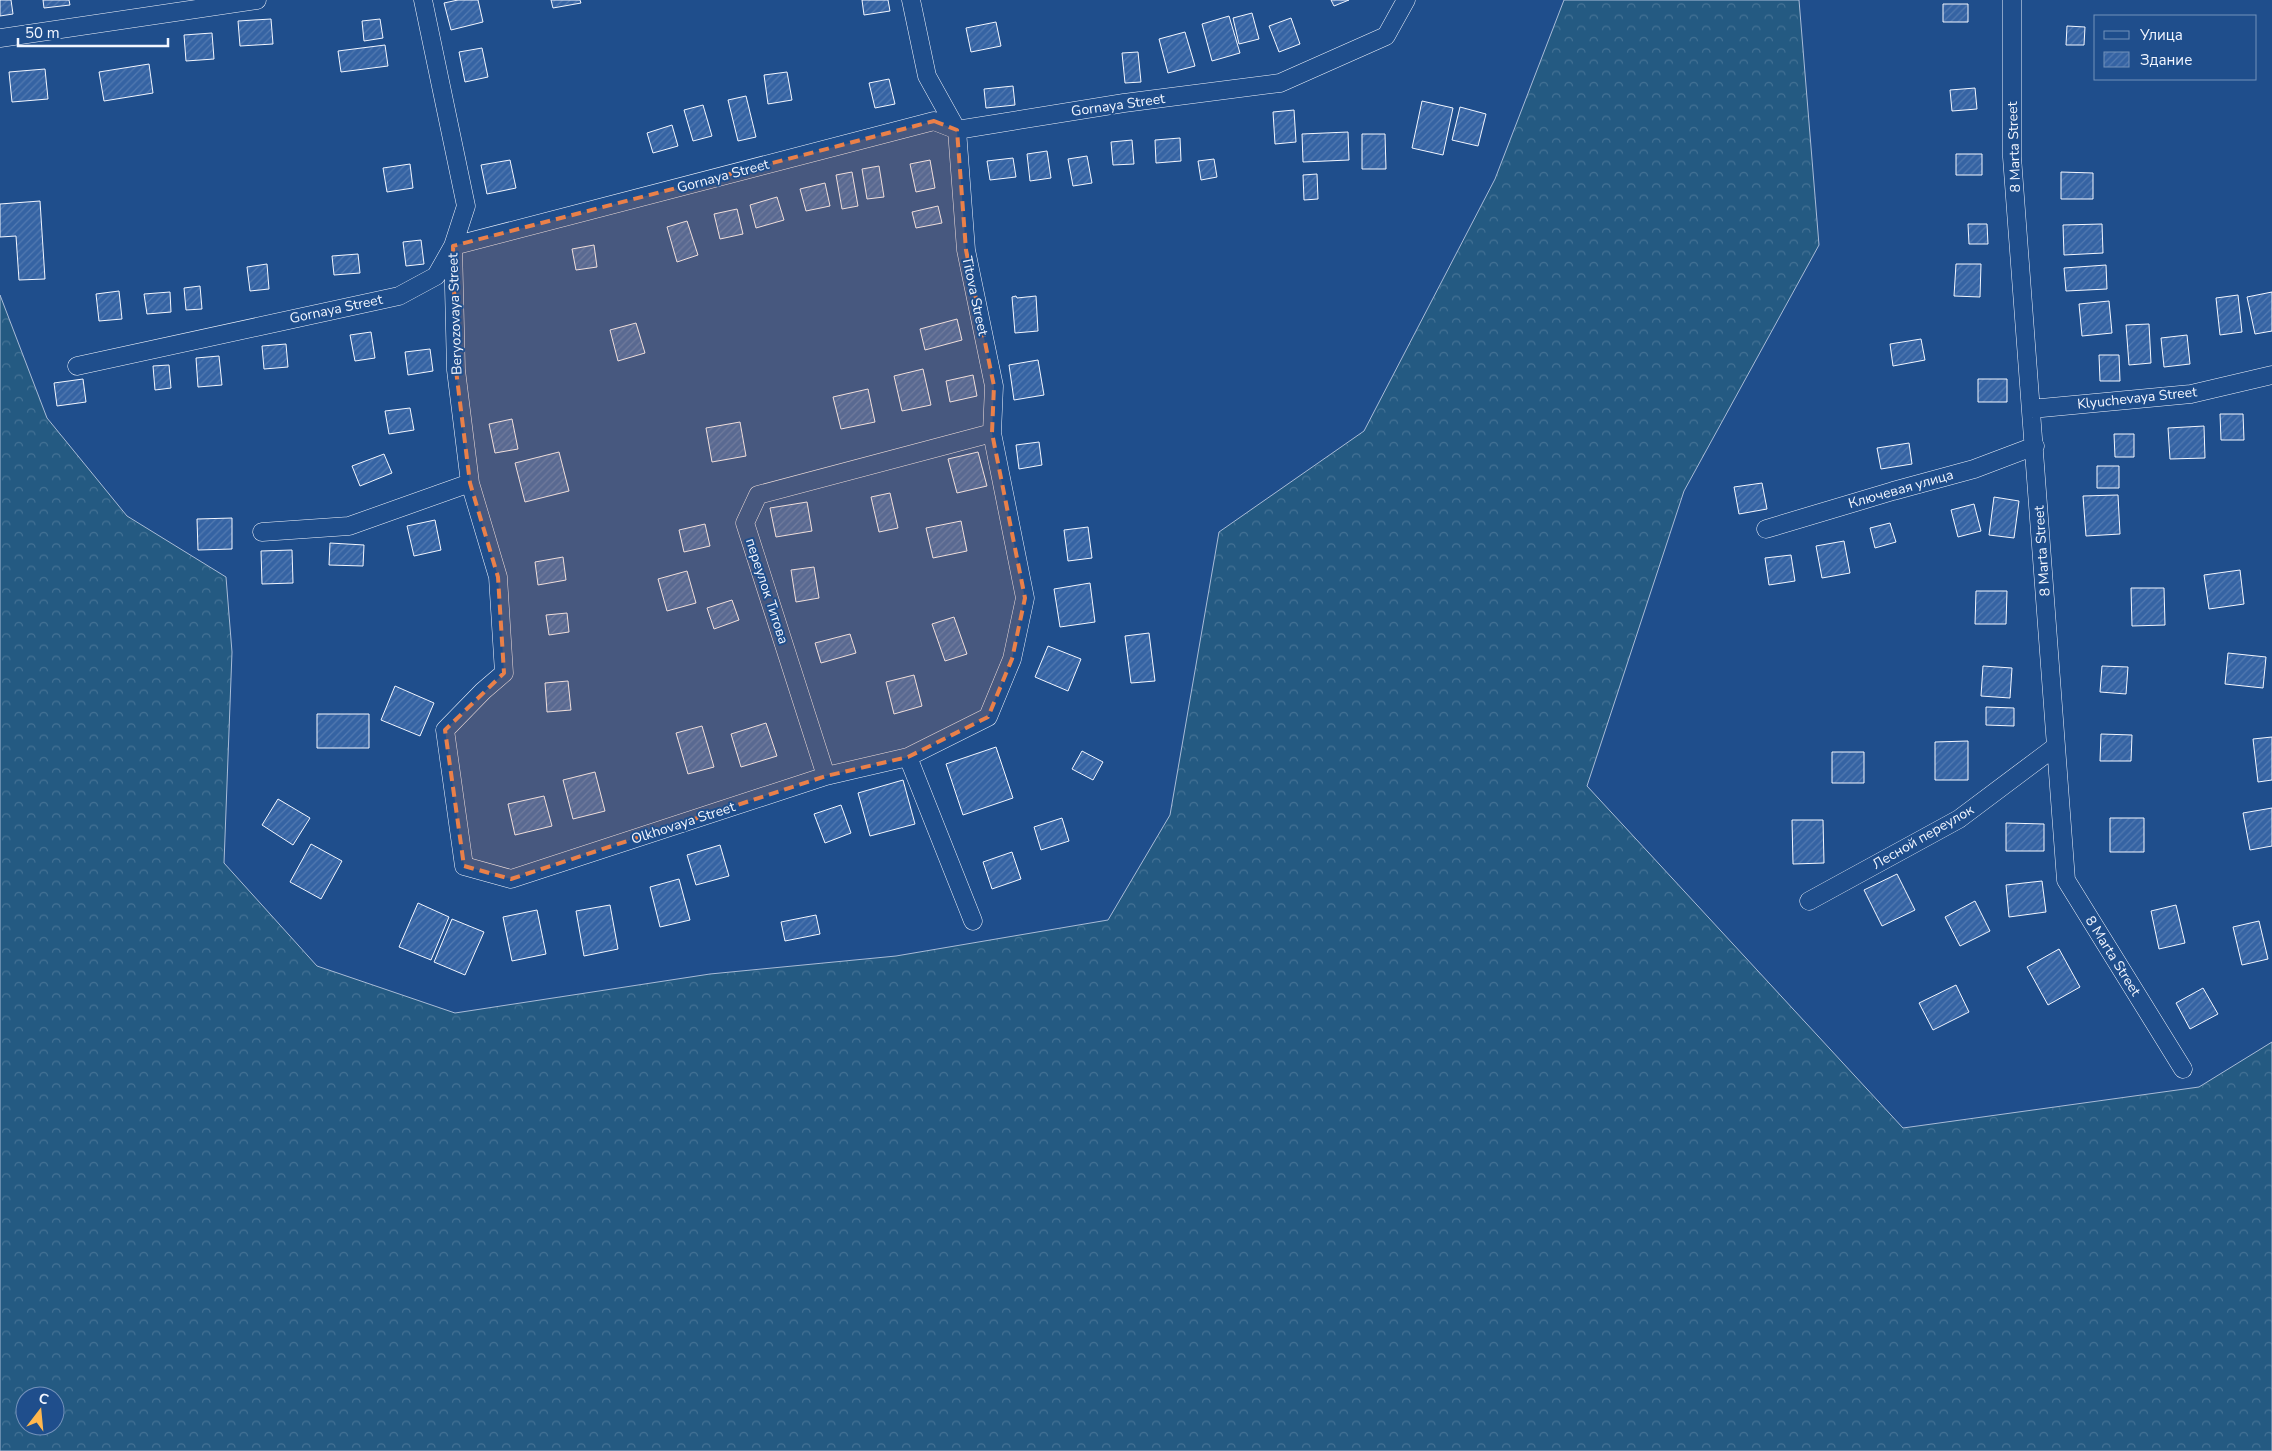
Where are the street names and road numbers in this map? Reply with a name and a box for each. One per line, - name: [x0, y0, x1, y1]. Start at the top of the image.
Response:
- street label: Gornaya Street: [1070, 89, 1166, 121]
- street label: 8 Marta Street: [2003, 101, 2025, 193]
- street label: Gornaya Street: [675, 155, 771, 197]
- street label: Beryozovaya Street: [443, 253, 467, 375]
- street label: Titova Street: [957, 255, 993, 337]
- street label: Gornaya Street: [288, 290, 384, 328]
- street label: Klyuchevaya Street: [2076, 382, 2198, 414]
- street label: Ключевая улица: [1846, 465, 1956, 513]
- street label: 8 Marta Street: [2029, 505, 2055, 597]
- street label: переулок Титова: [741, 536, 793, 646]
- street label: Olkhovaya Street: [629, 797, 737, 849]
- street label: Лесной переулок: [1869, 800, 1978, 874]
- street label: 8 Marta Street: [2081, 912, 2145, 1000]

